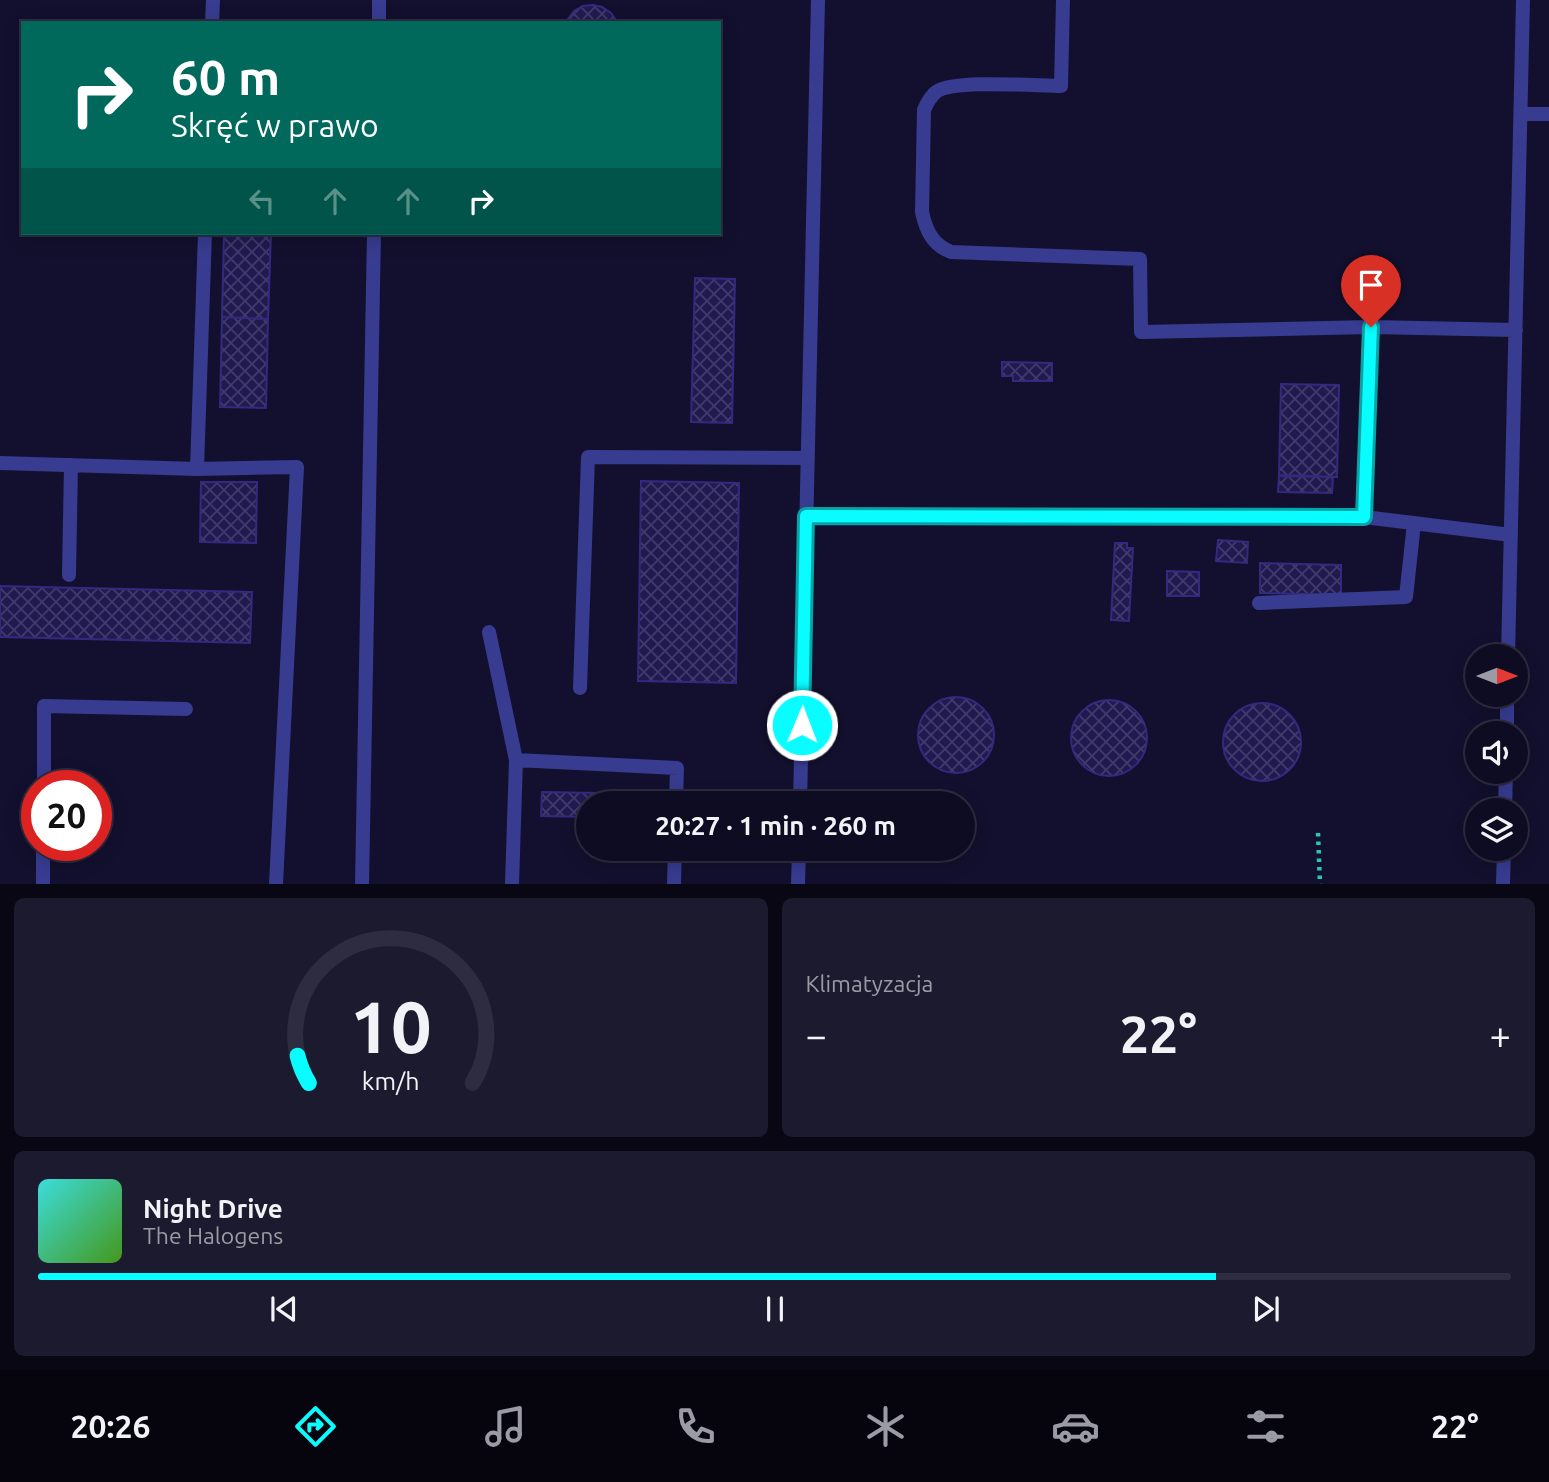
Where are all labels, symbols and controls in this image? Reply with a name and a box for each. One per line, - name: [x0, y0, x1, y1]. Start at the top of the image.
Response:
- icon: right: [56, 49, 147, 140]
- text: 60 m: [171, 49, 280, 104]
- text: Skręć w prawo: [171, 107, 379, 143]
- icon: left: [243, 182, 281, 220]
- icon: ahead: [316, 182, 354, 220]
- icon: ahead: [389, 182, 427, 220]
- icon: right: [462, 182, 500, 220]
- pin: [1341, 255, 1401, 327]
- icon: arrive: [1352, 266, 1390, 304]
- north arrow: [1465, 644, 1528, 707]
- map controls: [1465, 644, 1528, 861]
- position arrow: [765, 688, 839, 762]
- button: sound: [1465, 721, 1528, 784]
- speed limit sign: 20: [21, 770, 112, 861]
- button: layers: [1465, 798, 1528, 861]
- text: 20:27 · 1 min · 260 m: [655, 811, 896, 840]
- text: Klimatyzacja: [806, 971, 933, 996]
- text: 10: [350, 986, 432, 1068]
- text: 22°: [1120, 1005, 1197, 1063]
- text: −: [806, 1014, 827, 1056]
- text: +: [1490, 1014, 1511, 1056]
- text: km/h: [362, 1067, 420, 1095]
- text: Night Drive: [143, 1194, 283, 1223]
- text: The Halogens: [143, 1223, 283, 1248]
- icon: previous: [265, 1290, 303, 1328]
- icon: pause: [756, 1290, 794, 1328]
- icon: next: [1247, 1290, 1285, 1328]
- icon: directions: [291, 1402, 340, 1451]
- icon: music: [481, 1402, 530, 1451]
- icon: phone: [671, 1402, 720, 1451]
- icon: climate: [861, 1402, 910, 1451]
- icon: car: [1051, 1402, 1100, 1451]
- icon: filters: [1241, 1402, 1290, 1451]
- text: 20:26: [70, 1408, 151, 1444]
- text: 22°: [1431, 1408, 1479, 1444]

